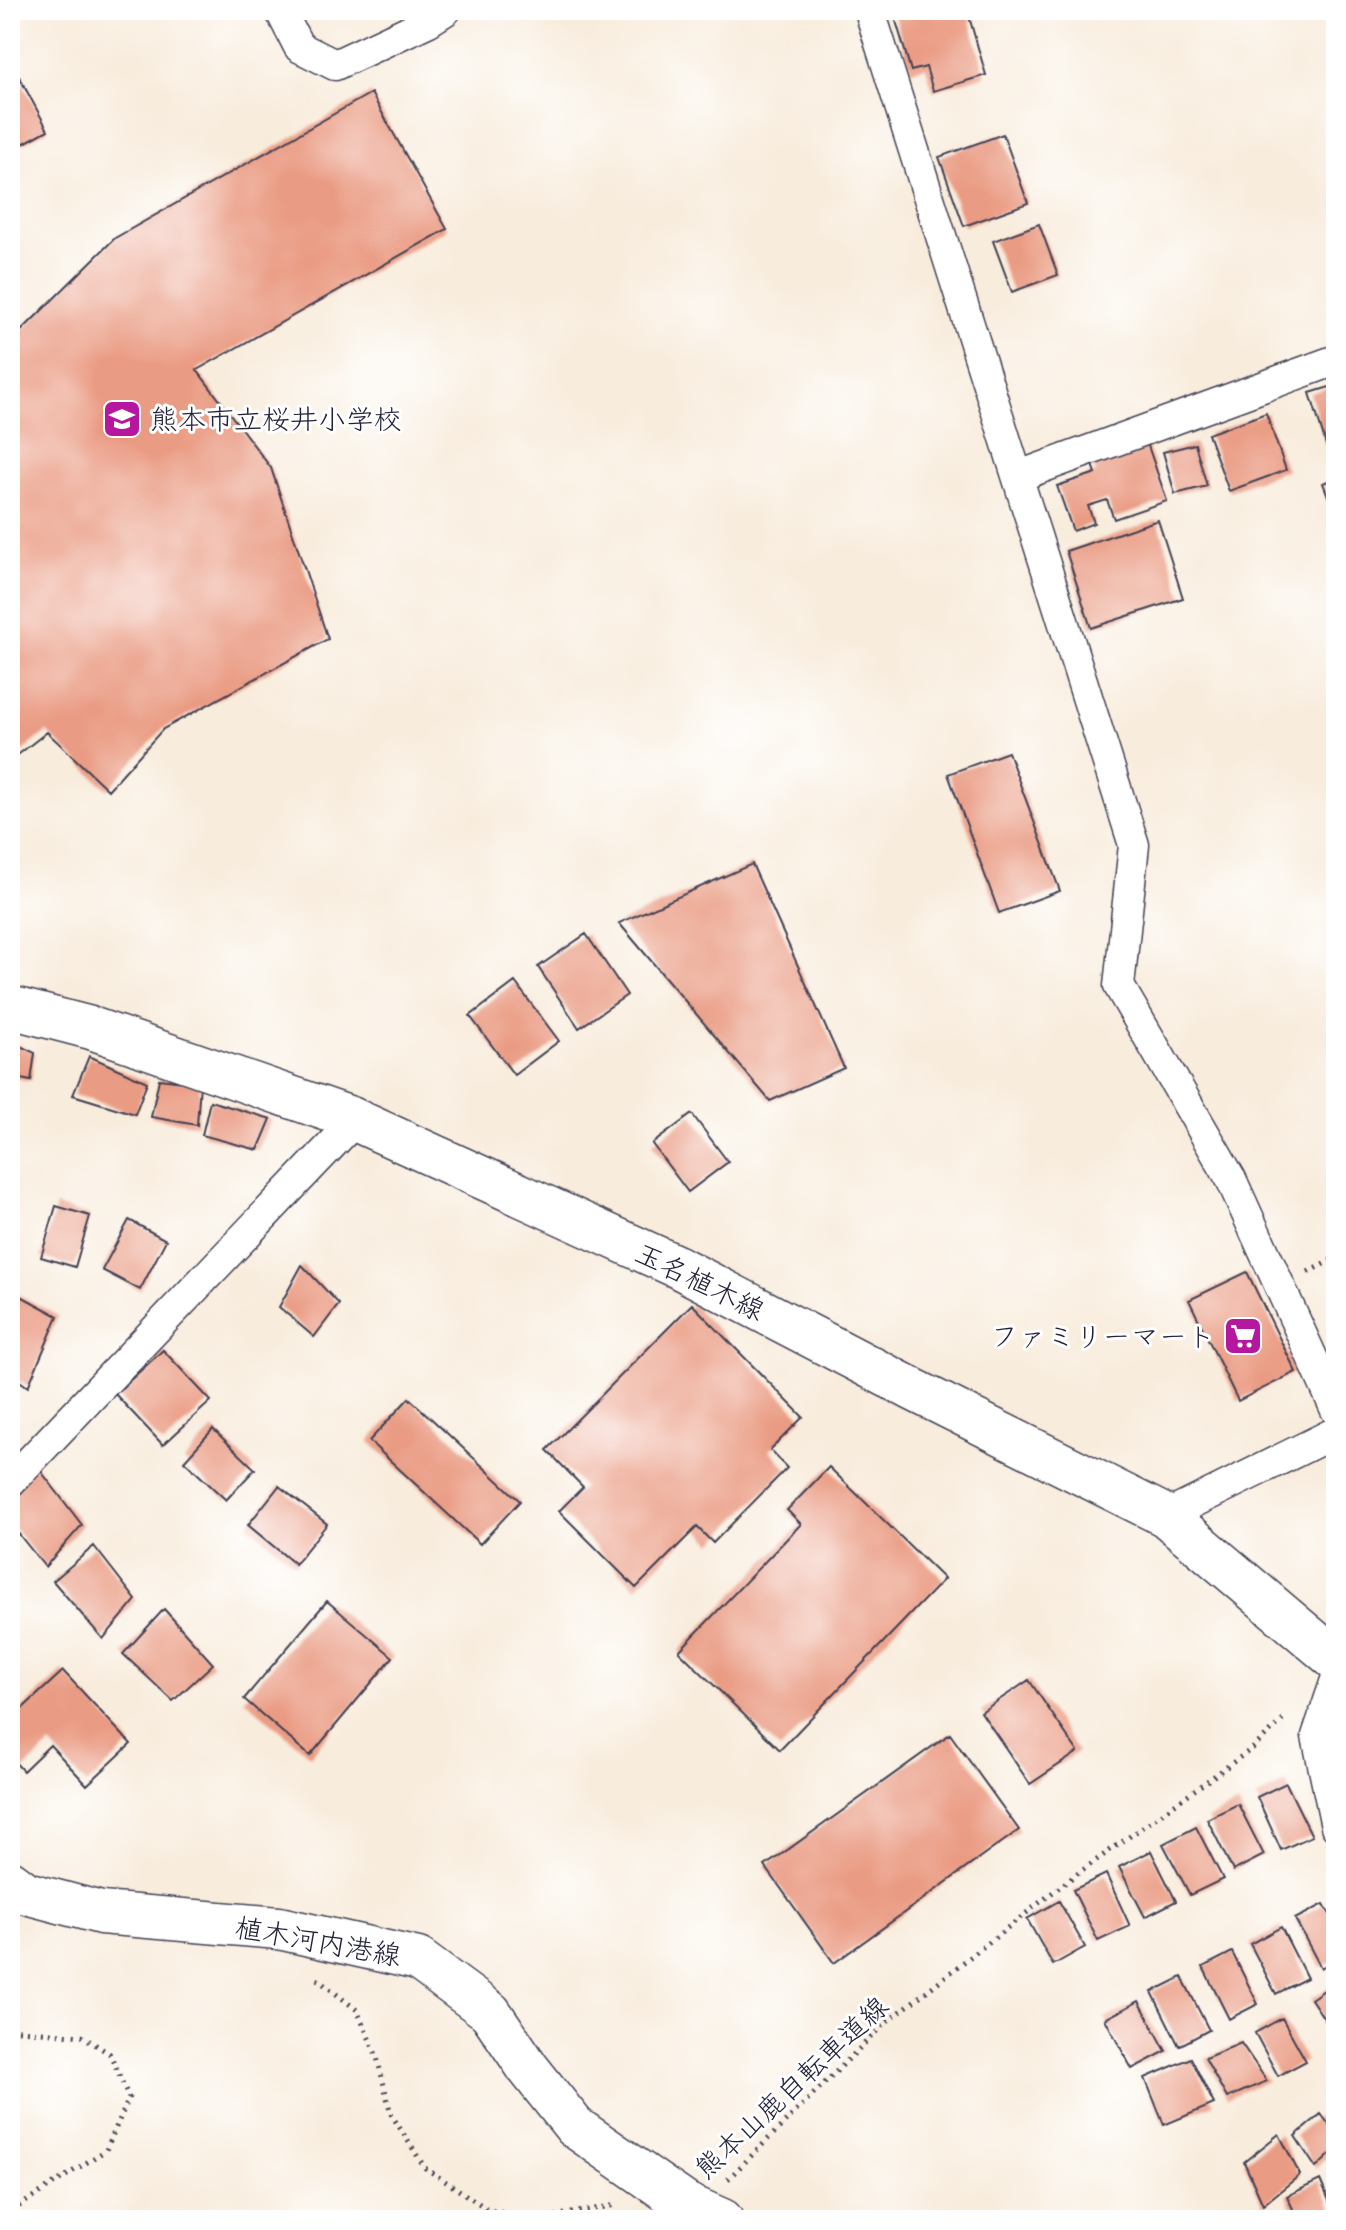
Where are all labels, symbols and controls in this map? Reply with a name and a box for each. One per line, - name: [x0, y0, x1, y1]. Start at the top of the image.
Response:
- school or university icon: 熊本市立桜井小学校: [101, 398, 143, 440]
- place label: 熊本市立桜井小学校: [150, 402, 402, 437]
- street label: 玉名植木線: [629, 1235, 770, 1328]
- supermarket icon: ファミリーマート: [1222, 1315, 1264, 1357]
- place label: ファミリーマート: [990, 1319, 1215, 1354]
- street label: 植木河内港線: [232, 1910, 404, 1973]
- street label: 熊本山鹿自転車道線: [687, 1989, 895, 2186]

